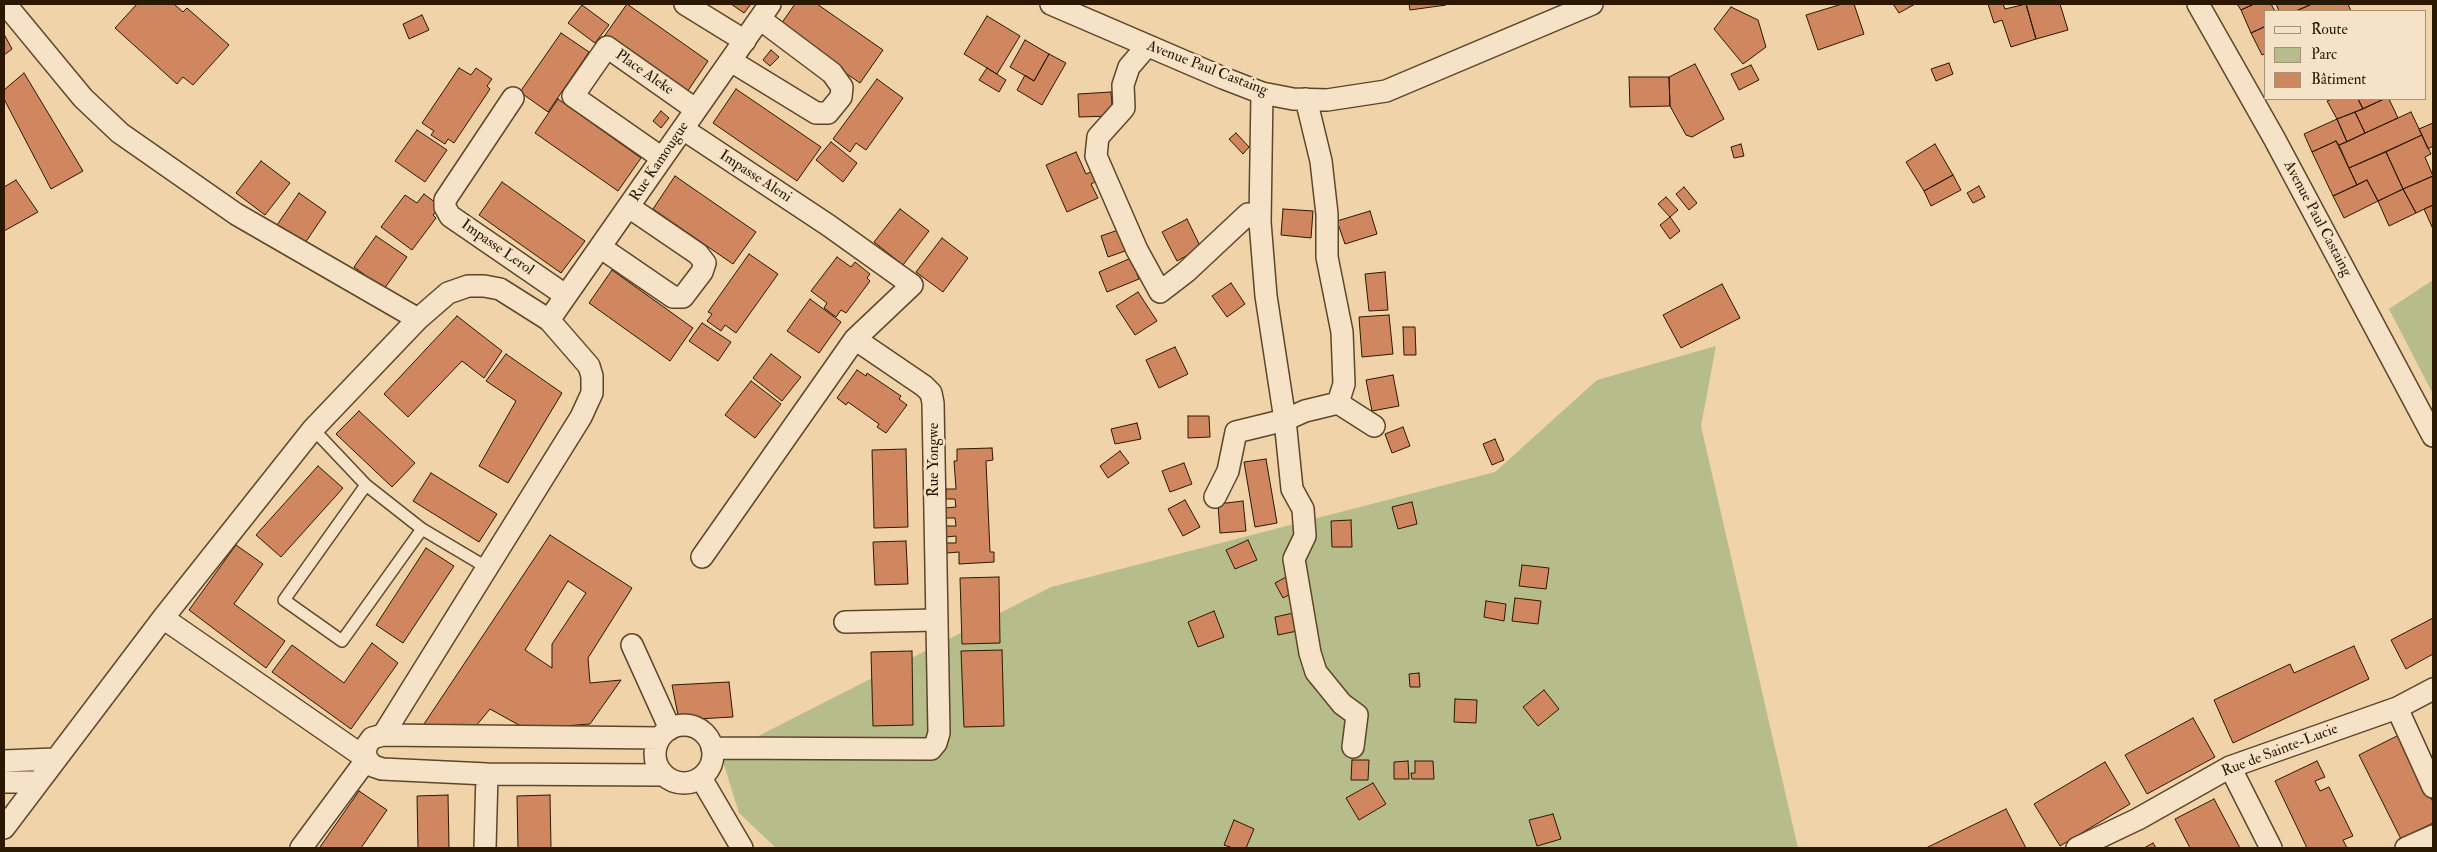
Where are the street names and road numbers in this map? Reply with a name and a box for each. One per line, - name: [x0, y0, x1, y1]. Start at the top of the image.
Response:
- street label: Avenue Paul Castaing: [1144, 38, 1270, 100]
- street label: Place Aleke: [611, 46, 677, 100]
- street label: Rue Kamougue: [627, 119, 693, 205]
- street label: Impasse Aleni: [716, 147, 794, 207]
- street label: Avenue Paul Castaing: [2279, 158, 2355, 280]
- street label: Impasse Lerol: [457, 216, 537, 280]
- street label: Rue Yongwe: [926, 423, 944, 497]
- street label: Rue de Sainte-Lucie: [2219, 721, 2341, 781]

